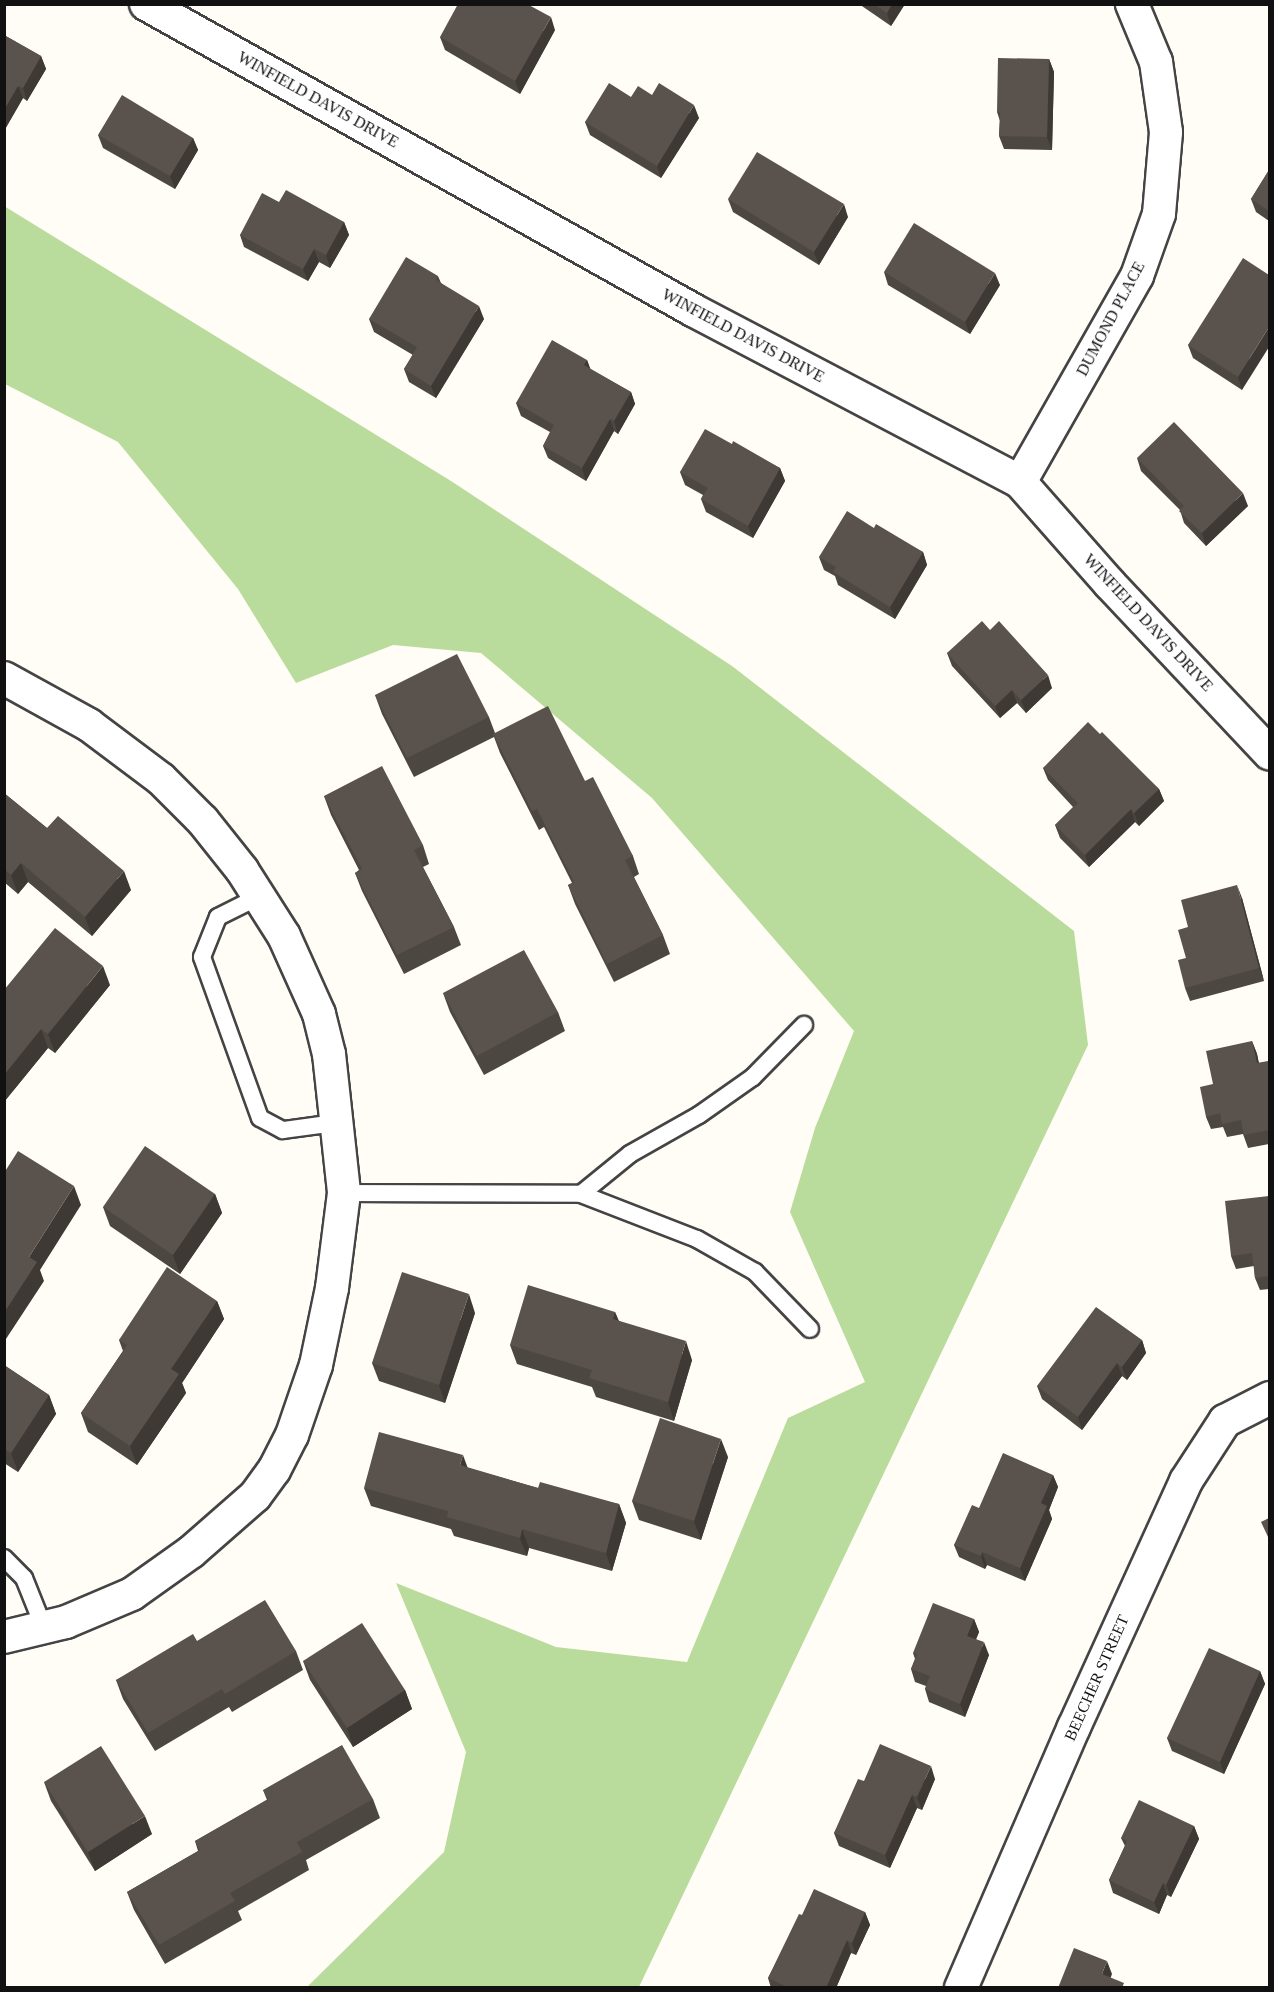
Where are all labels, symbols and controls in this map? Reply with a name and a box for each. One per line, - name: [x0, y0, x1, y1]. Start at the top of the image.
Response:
- street label: WINFIELD DAVIS DRIVE: [234, 48, 402, 152]
- street label: DUMOND PLACE: [1073, 259, 1149, 379]
- street label: WINFIELD DAVIS DRIVE: [659, 285, 827, 387]
- street label: WINFIELD DAVIS DRIVE: [1079, 550, 1217, 696]
- street label: BEECHER STREET: [1061, 1612, 1133, 1744]

